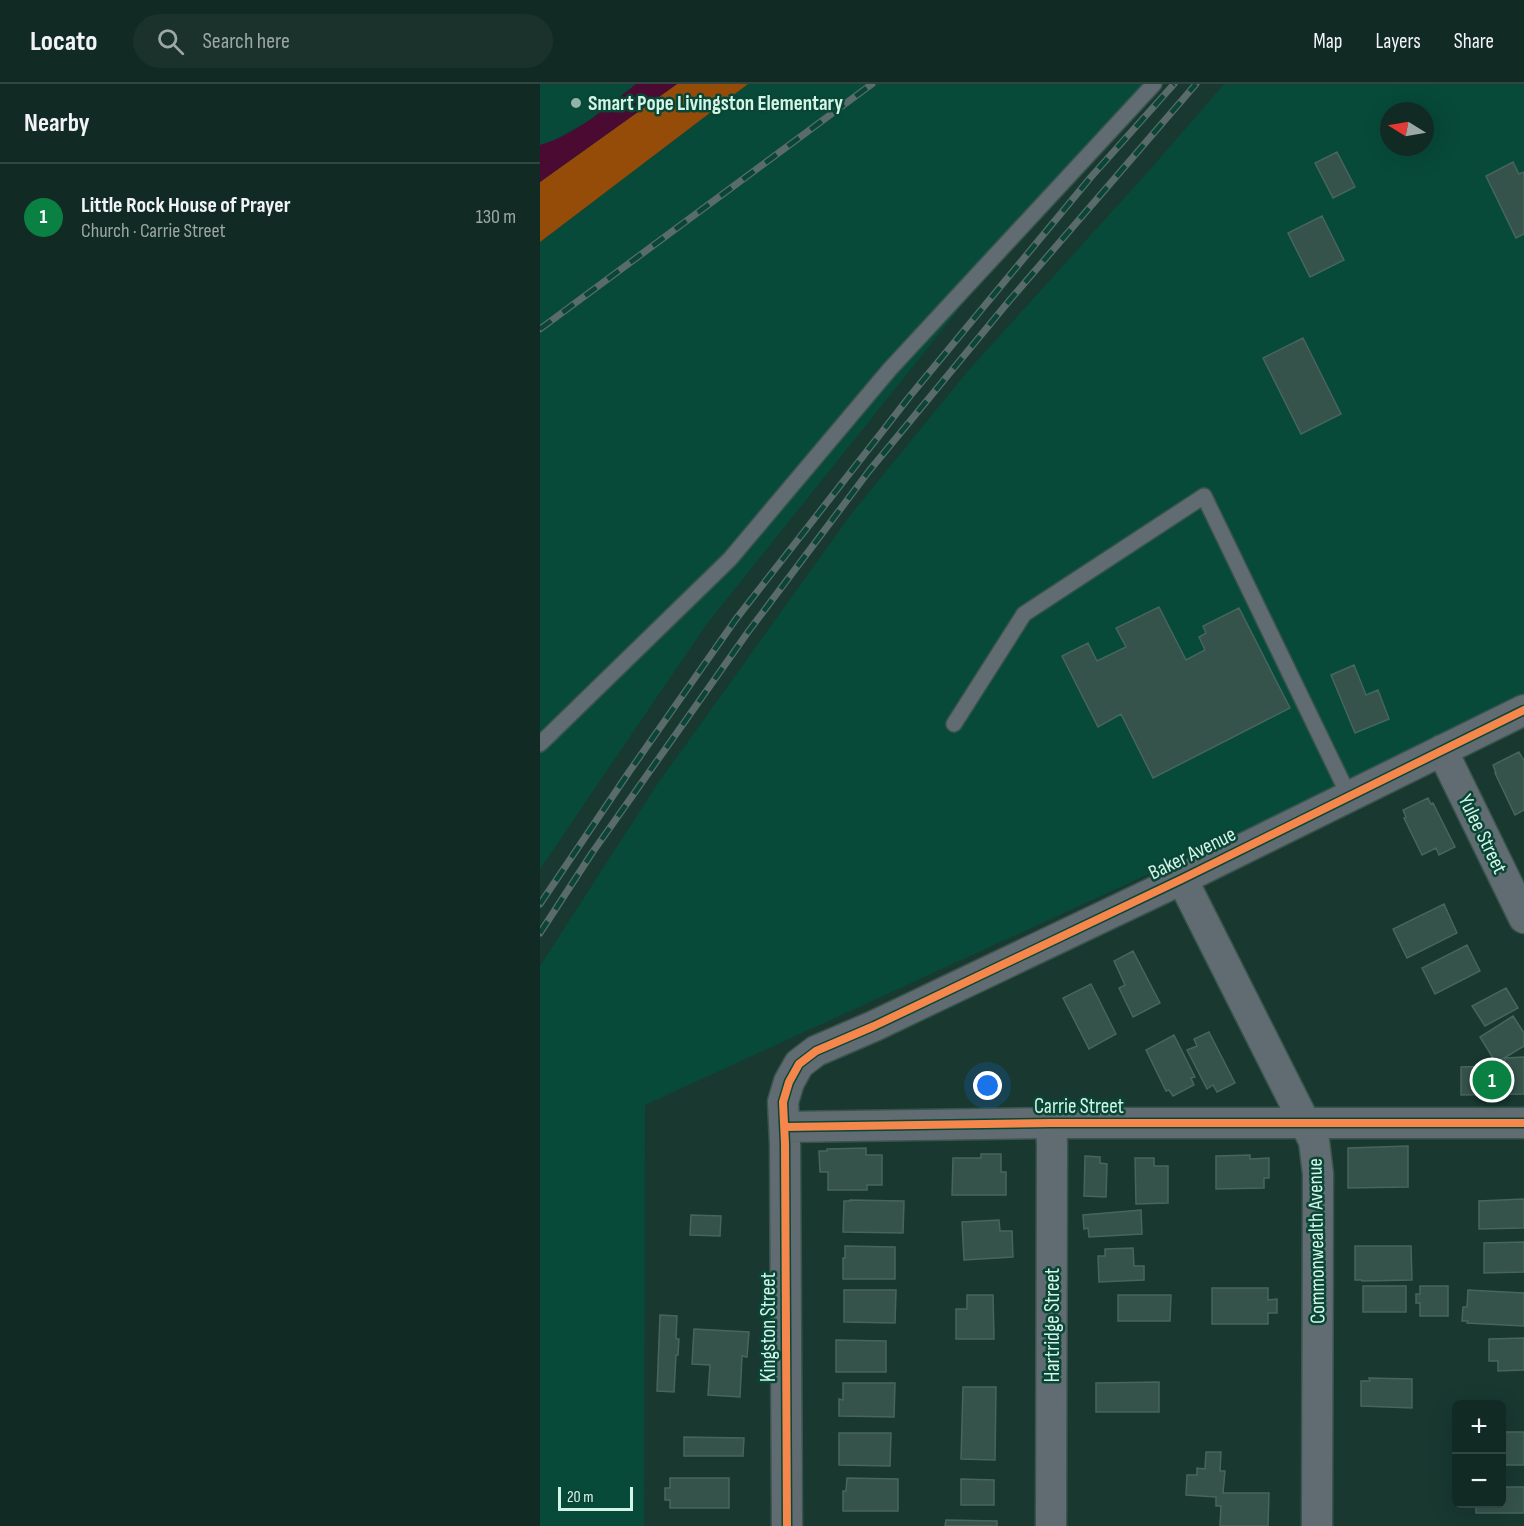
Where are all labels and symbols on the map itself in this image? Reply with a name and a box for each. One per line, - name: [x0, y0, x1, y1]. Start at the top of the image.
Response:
- place label: Smart Pope Livingston Elementary: [588, 91, 843, 116]
- marker: Smart Pope Livingston Elementary: [569, 96, 583, 110]
- north arrow: [1380, 102, 1434, 156]
- street label: Yulee Street: [1453, 790, 1512, 878]
- street label: Baker Avenue: [1144, 822, 1240, 885]
- pin: 1: [1472, 1058, 1512, 1102]
- your location: [973, 1071, 1002, 1100]
- street label: Carrie Street: [1034, 1094, 1124, 1119]
- street label: Commonwealth Avenue: [1303, 1158, 1330, 1324]
- street label: Hartridge Street: [1040, 1268, 1065, 1382]
- street label: Kingston Street: [756, 1272, 781, 1382]
- scale bar: [558, 1484, 633, 1512]

